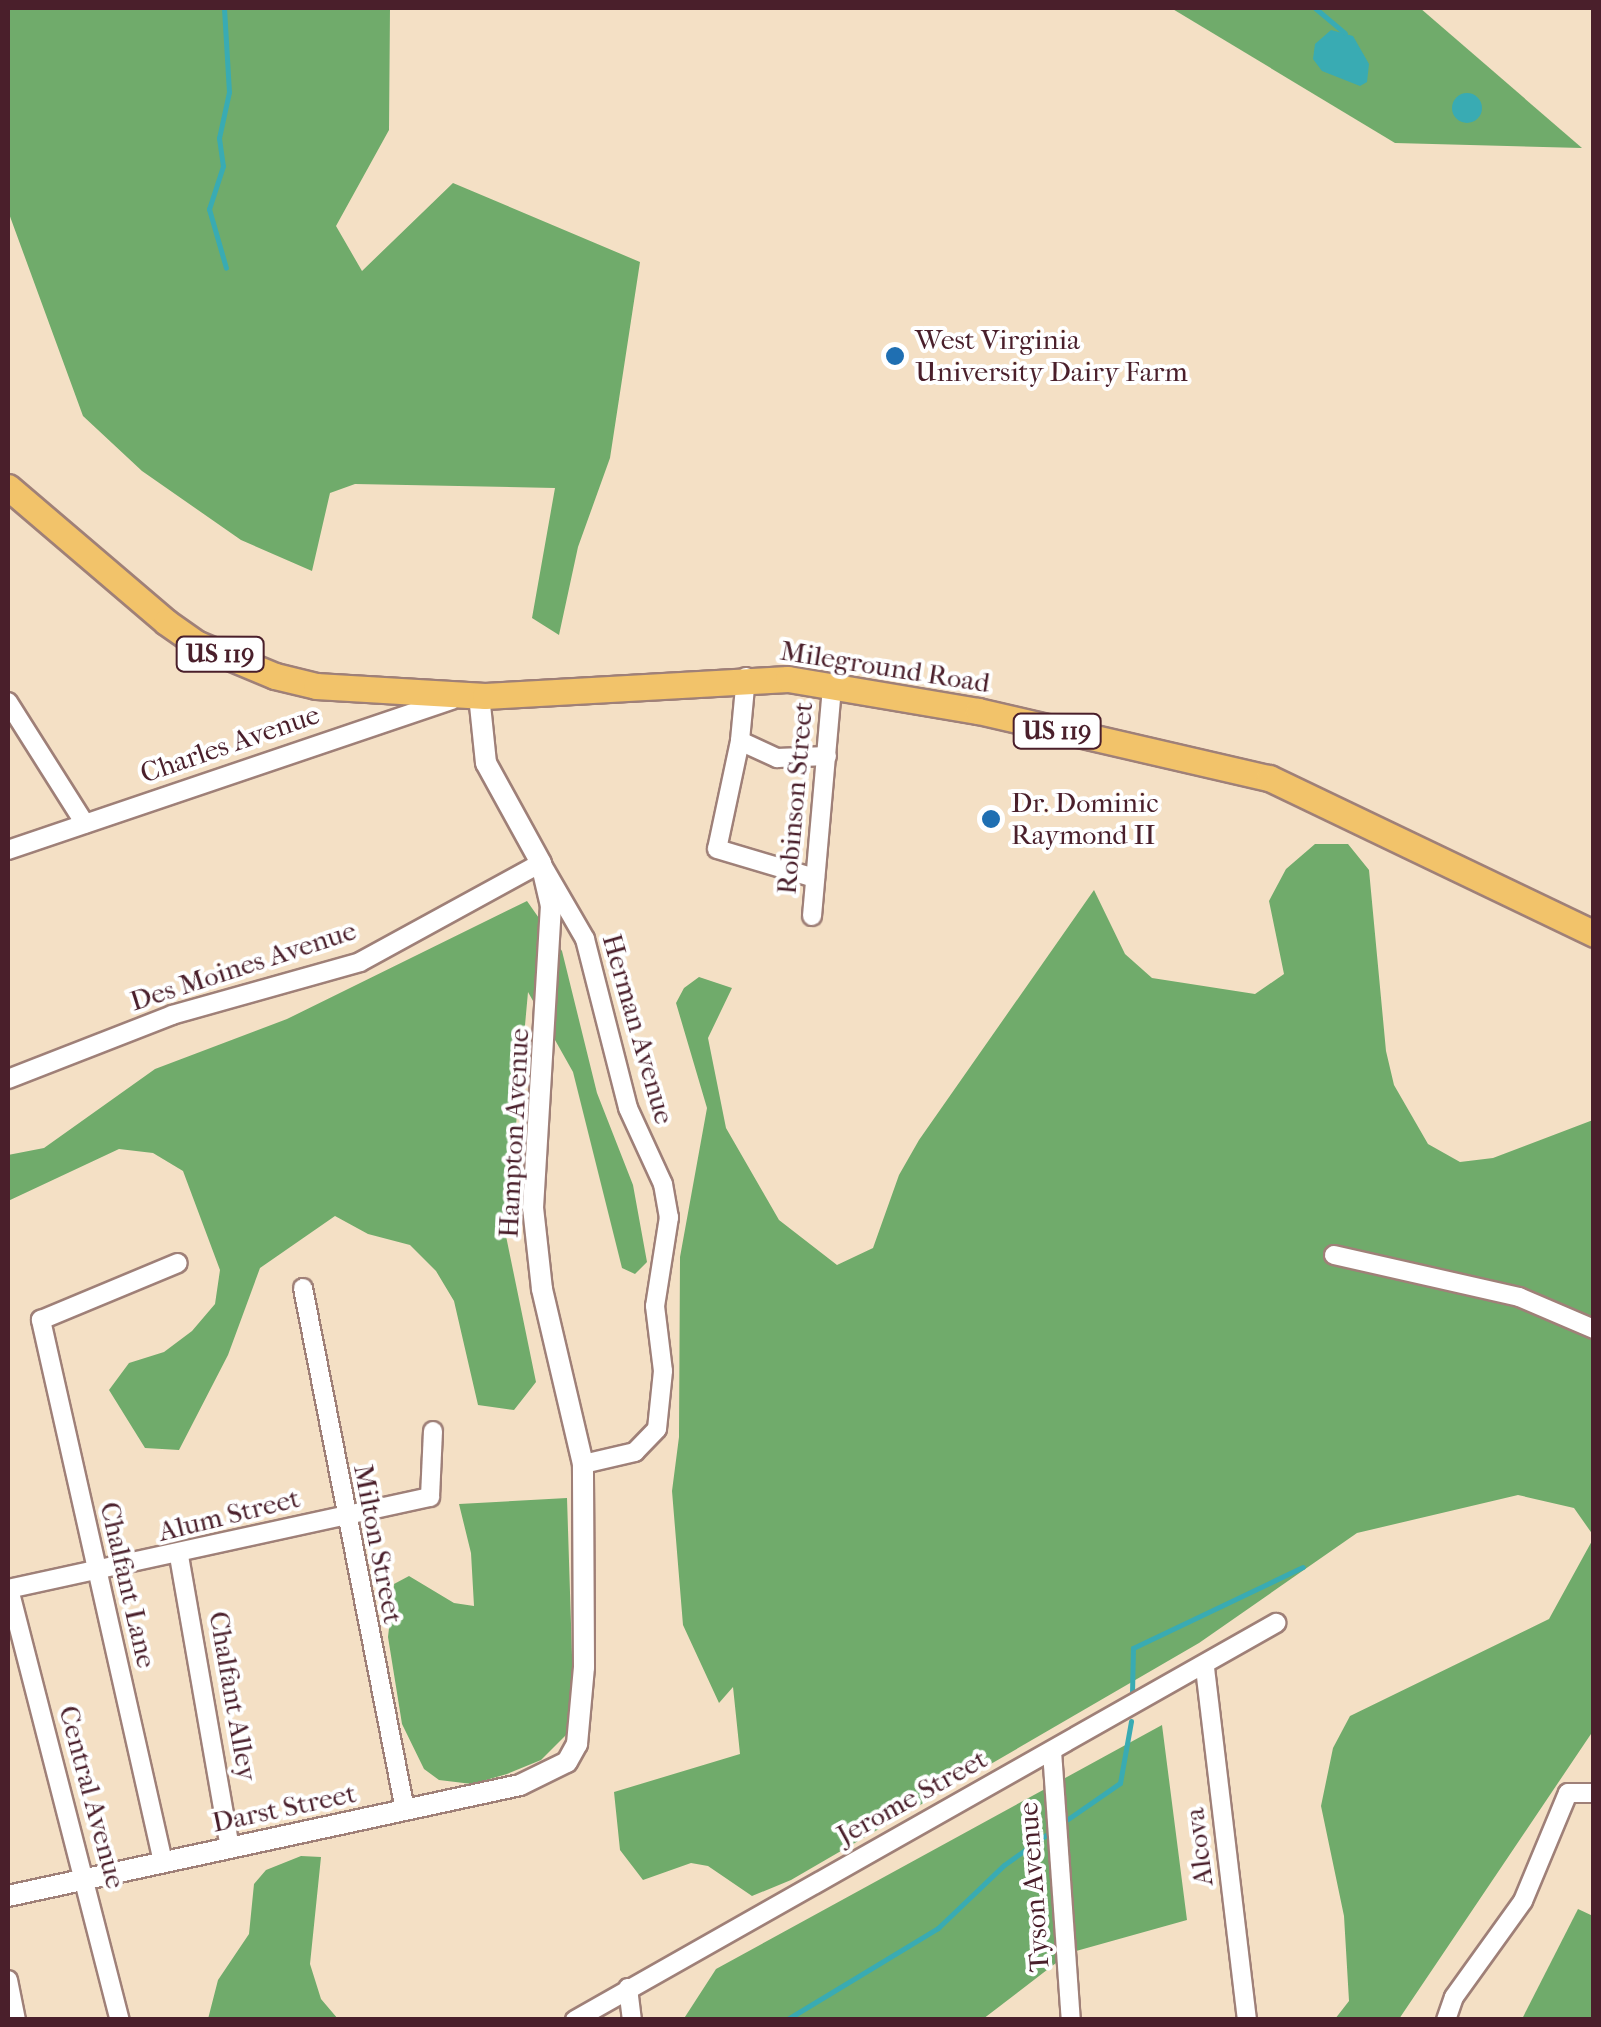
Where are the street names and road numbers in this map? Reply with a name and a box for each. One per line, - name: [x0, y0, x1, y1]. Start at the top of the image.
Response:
- road number: US 119: [175, 634, 265, 674]
- street label: Mileground Road: [778, 634, 992, 700]
- street label: Charles Avenue: [136, 698, 324, 790]
- street label: Robinson Street: [770, 700, 820, 896]
- road number: US 119: [1012, 711, 1102, 751]
- street label: Des Moines Avenue: [126, 914, 360, 1018]
- street label: Herman Avenue: [595, 930, 681, 1128]
- street label: Hampton Avenue: [492, 1027, 536, 1239]
- street label: Milton Street: [346, 1461, 410, 1627]
- street label: Alum Street: [155, 1481, 303, 1549]
- street label: Chalfant Lane: [93, 1499, 163, 1671]
- street label: Chalfant Alley: [202, 1609, 264, 1783]
- street label: Central Avenue: [51, 1702, 133, 1892]
- street label: Jerome Street: [831, 1742, 993, 1852]
- street label: Darst Street: [209, 1776, 359, 1840]
- street label: Tyson Avenue: [1011, 1801, 1057, 1973]
- street label: Alcova: [1178, 1806, 1220, 1888]

